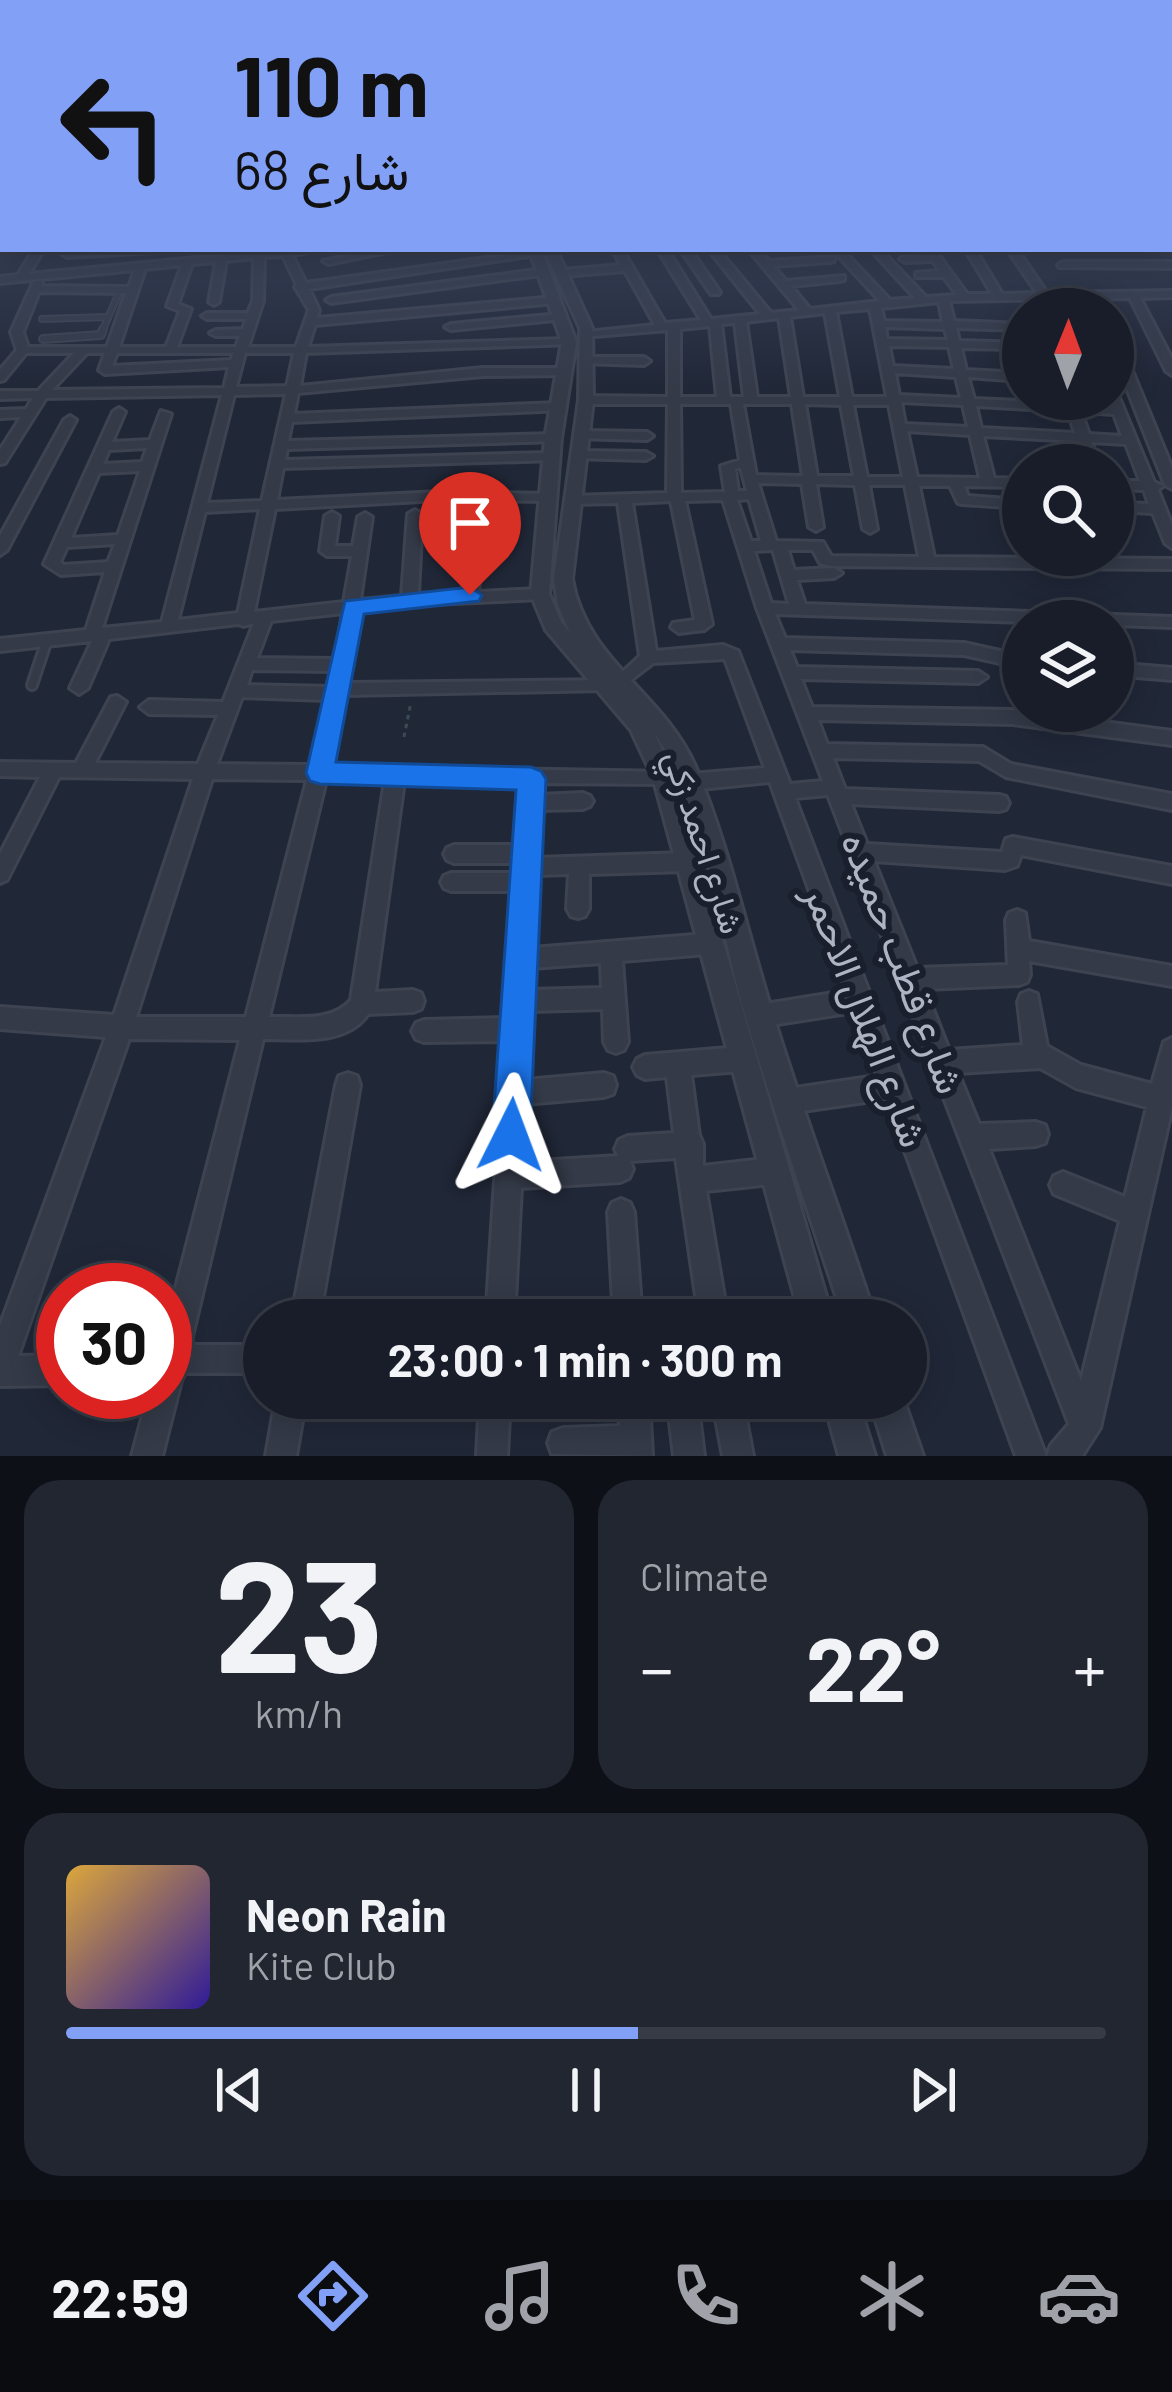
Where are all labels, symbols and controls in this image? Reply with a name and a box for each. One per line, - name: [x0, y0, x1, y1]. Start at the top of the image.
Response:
- text: 110 m: [234, 33, 429, 134]
- icon: left: [36, 48, 192, 204]
- text: شارع 68: [234, 136, 409, 201]
- north arrow: [1002, 288, 1134, 420]
- map controls: [1002, 288, 1134, 732]
- button: search: [1002, 444, 1134, 576]
- pin: [419, 472, 521, 595]
- icon: arrive: [437, 490, 503, 556]
- button: layers: [1002, 600, 1134, 732]
- street label: شارع احمد زكي: [649, 745, 753, 941]
- street label: شارع قطب حميده: [828, 825, 976, 1101]
- street label: شارع الهلال الاحمر: [791, 877, 939, 1155]
- position arrow: [448, 1072, 574, 1198]
- speed limit sign: 30: [36, 1263, 192, 1419]
- text: 23:00 · 1 min · 300 m: [388, 1332, 782, 1386]
- text: 23: [214, 1517, 384, 1704]
- text: Climate: [640, 1552, 769, 1599]
- text: 22°: [806, 1612, 940, 1720]
- text: −: [640, 1627, 673, 1706]
- text: +: [1073, 1627, 1106, 1706]
- text: km/h: [255, 1689, 343, 1736]
- text: Neon Rain: [246, 1887, 447, 1941]
- text: Kite Club: [246, 1941, 397, 1988]
- icon: previous: [206, 2057, 272, 2123]
- icon: pause: [553, 2057, 619, 2123]
- icon: next: [900, 2057, 966, 2123]
- icon: directions: [291, 2254, 375, 2338]
- icon: music: [478, 2254, 562, 2338]
- icon: phone: [664, 2254, 748, 2338]
- icon: climate: [850, 2254, 934, 2338]
- icon: car: [1037, 2254, 1121, 2338]
- text: 22:59: [51, 2264, 189, 2329]

